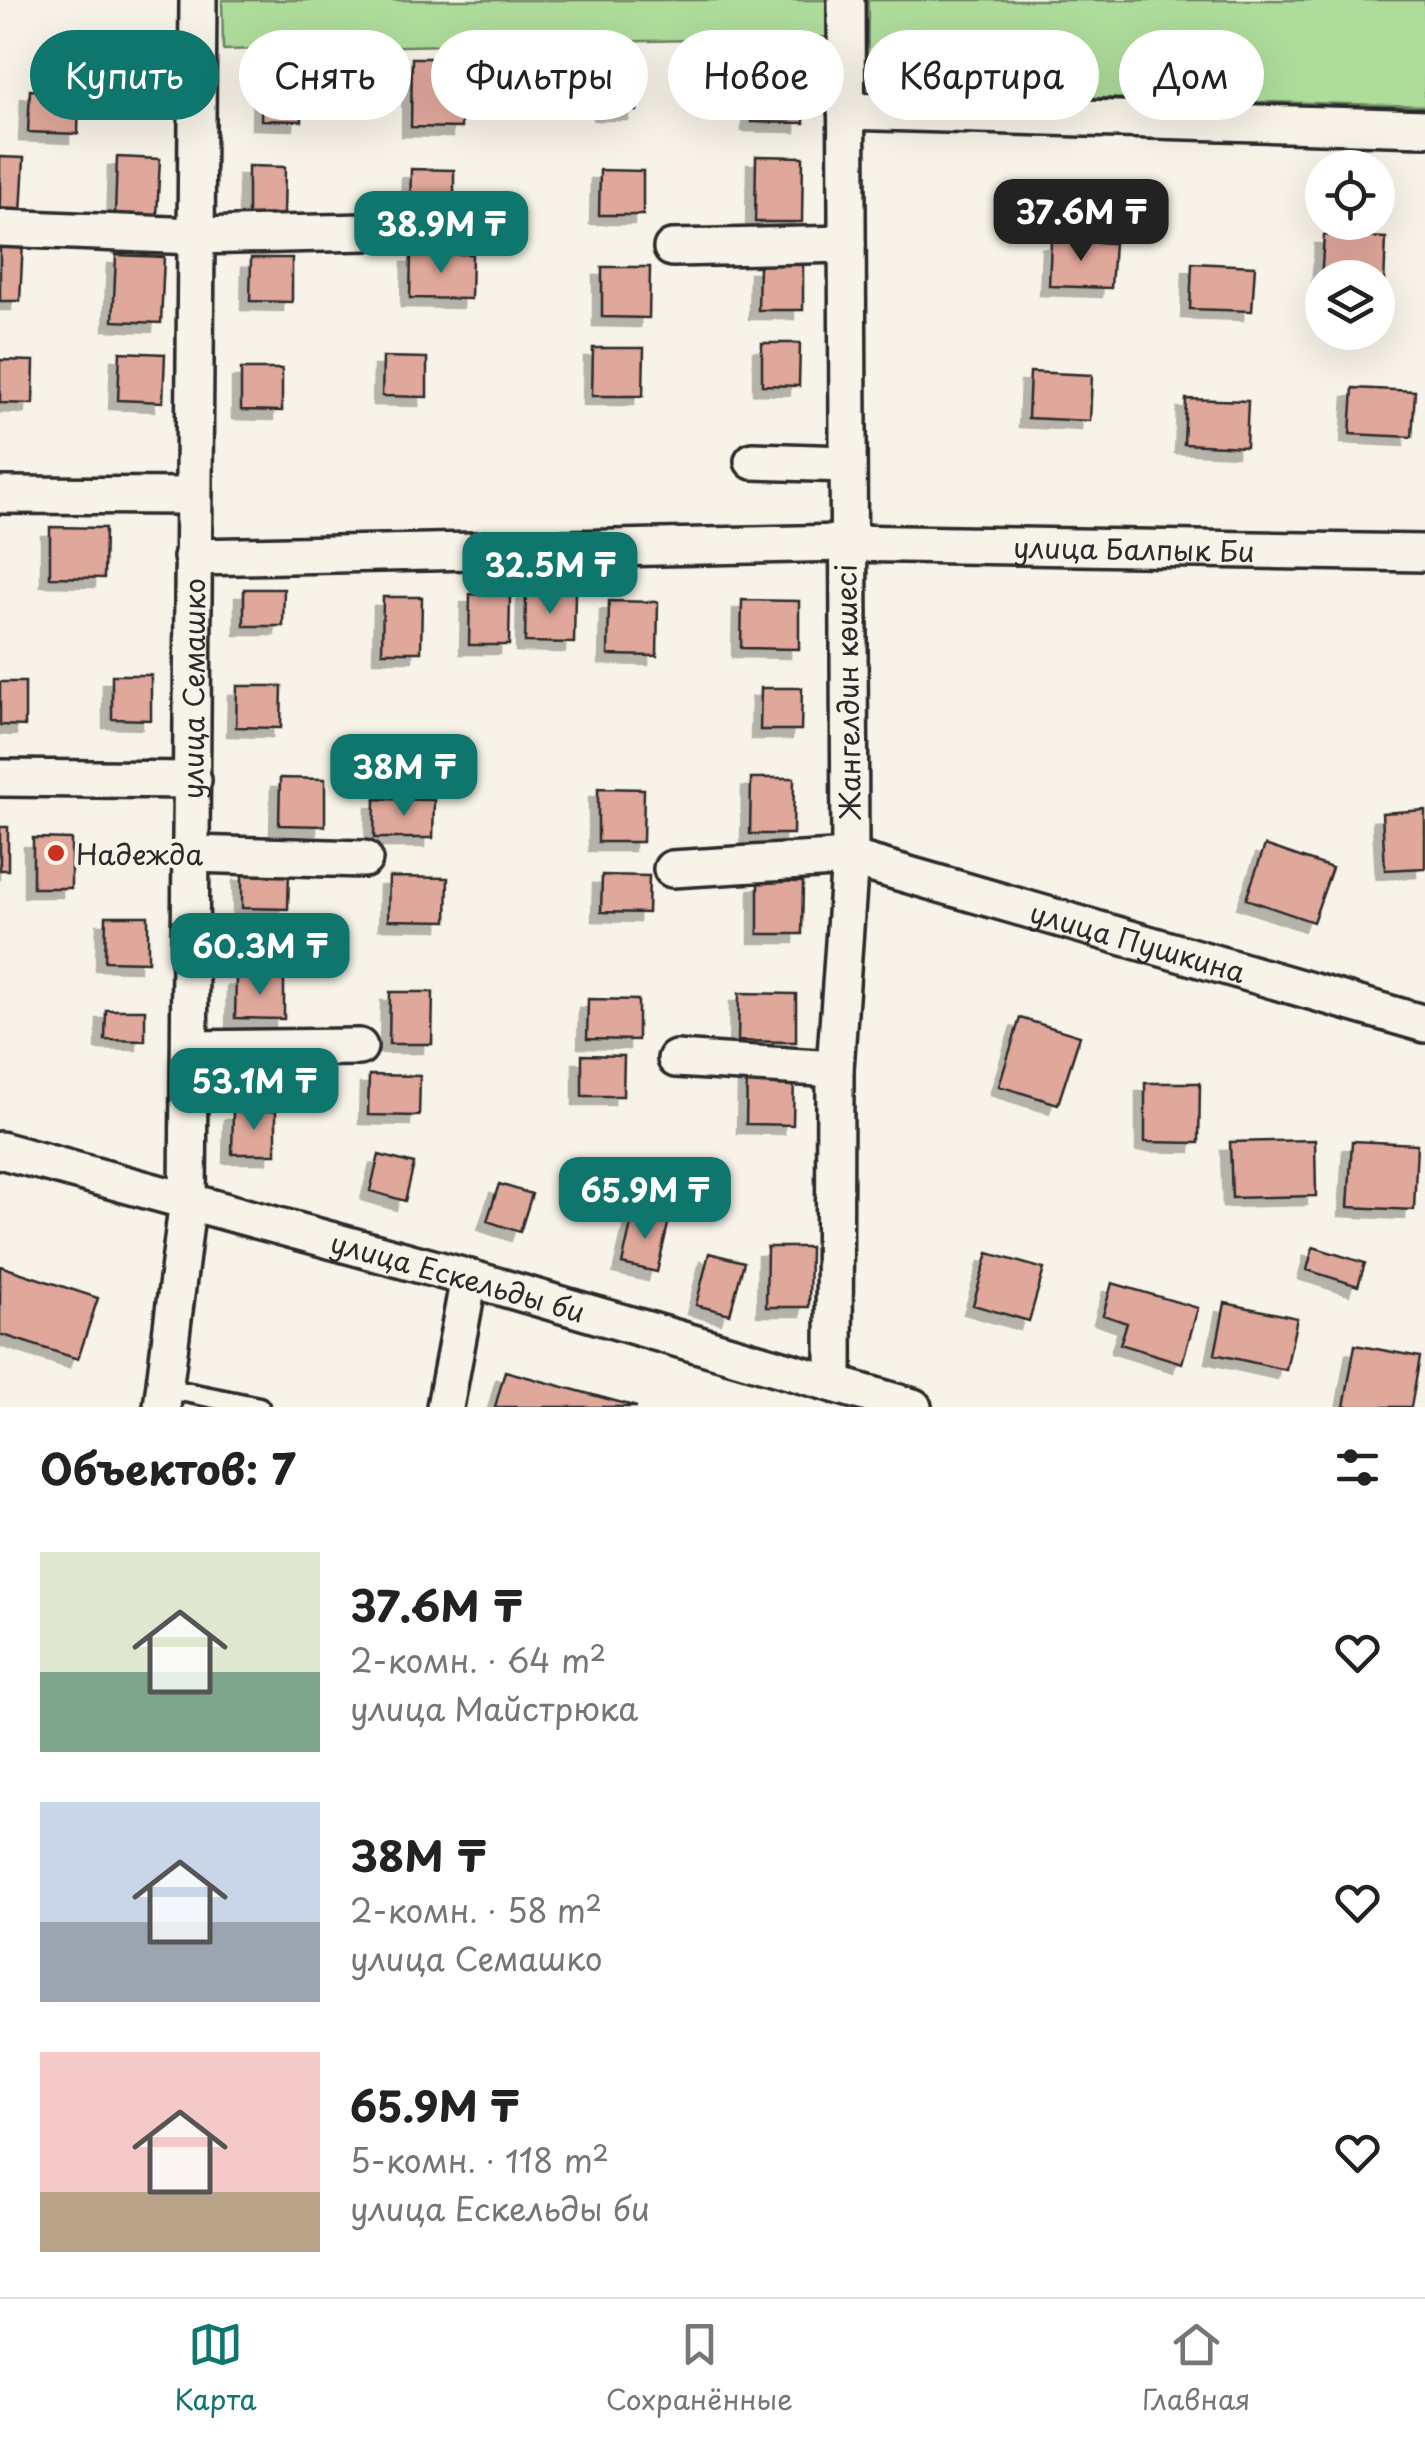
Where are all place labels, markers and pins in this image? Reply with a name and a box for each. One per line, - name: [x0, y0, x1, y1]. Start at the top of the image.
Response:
- pin: 37.6M ₸: [989, 179, 1173, 264]
- pin: 38.9M ₸: [349, 191, 533, 276]
- pin: 32.5M ₸: [458, 532, 642, 617]
- pin: 38M ₸: [334, 734, 474, 819]
- place label: Надежда: [76, 832, 204, 875]
- marker: Надежда: [45, 842, 67, 864]
- pin: 60.3M ₸: [168, 913, 352, 998]
- pin: 53.1M ₸: [162, 1048, 346, 1133]
- pin: 65.9M ₸: [553, 1157, 737, 1242]

